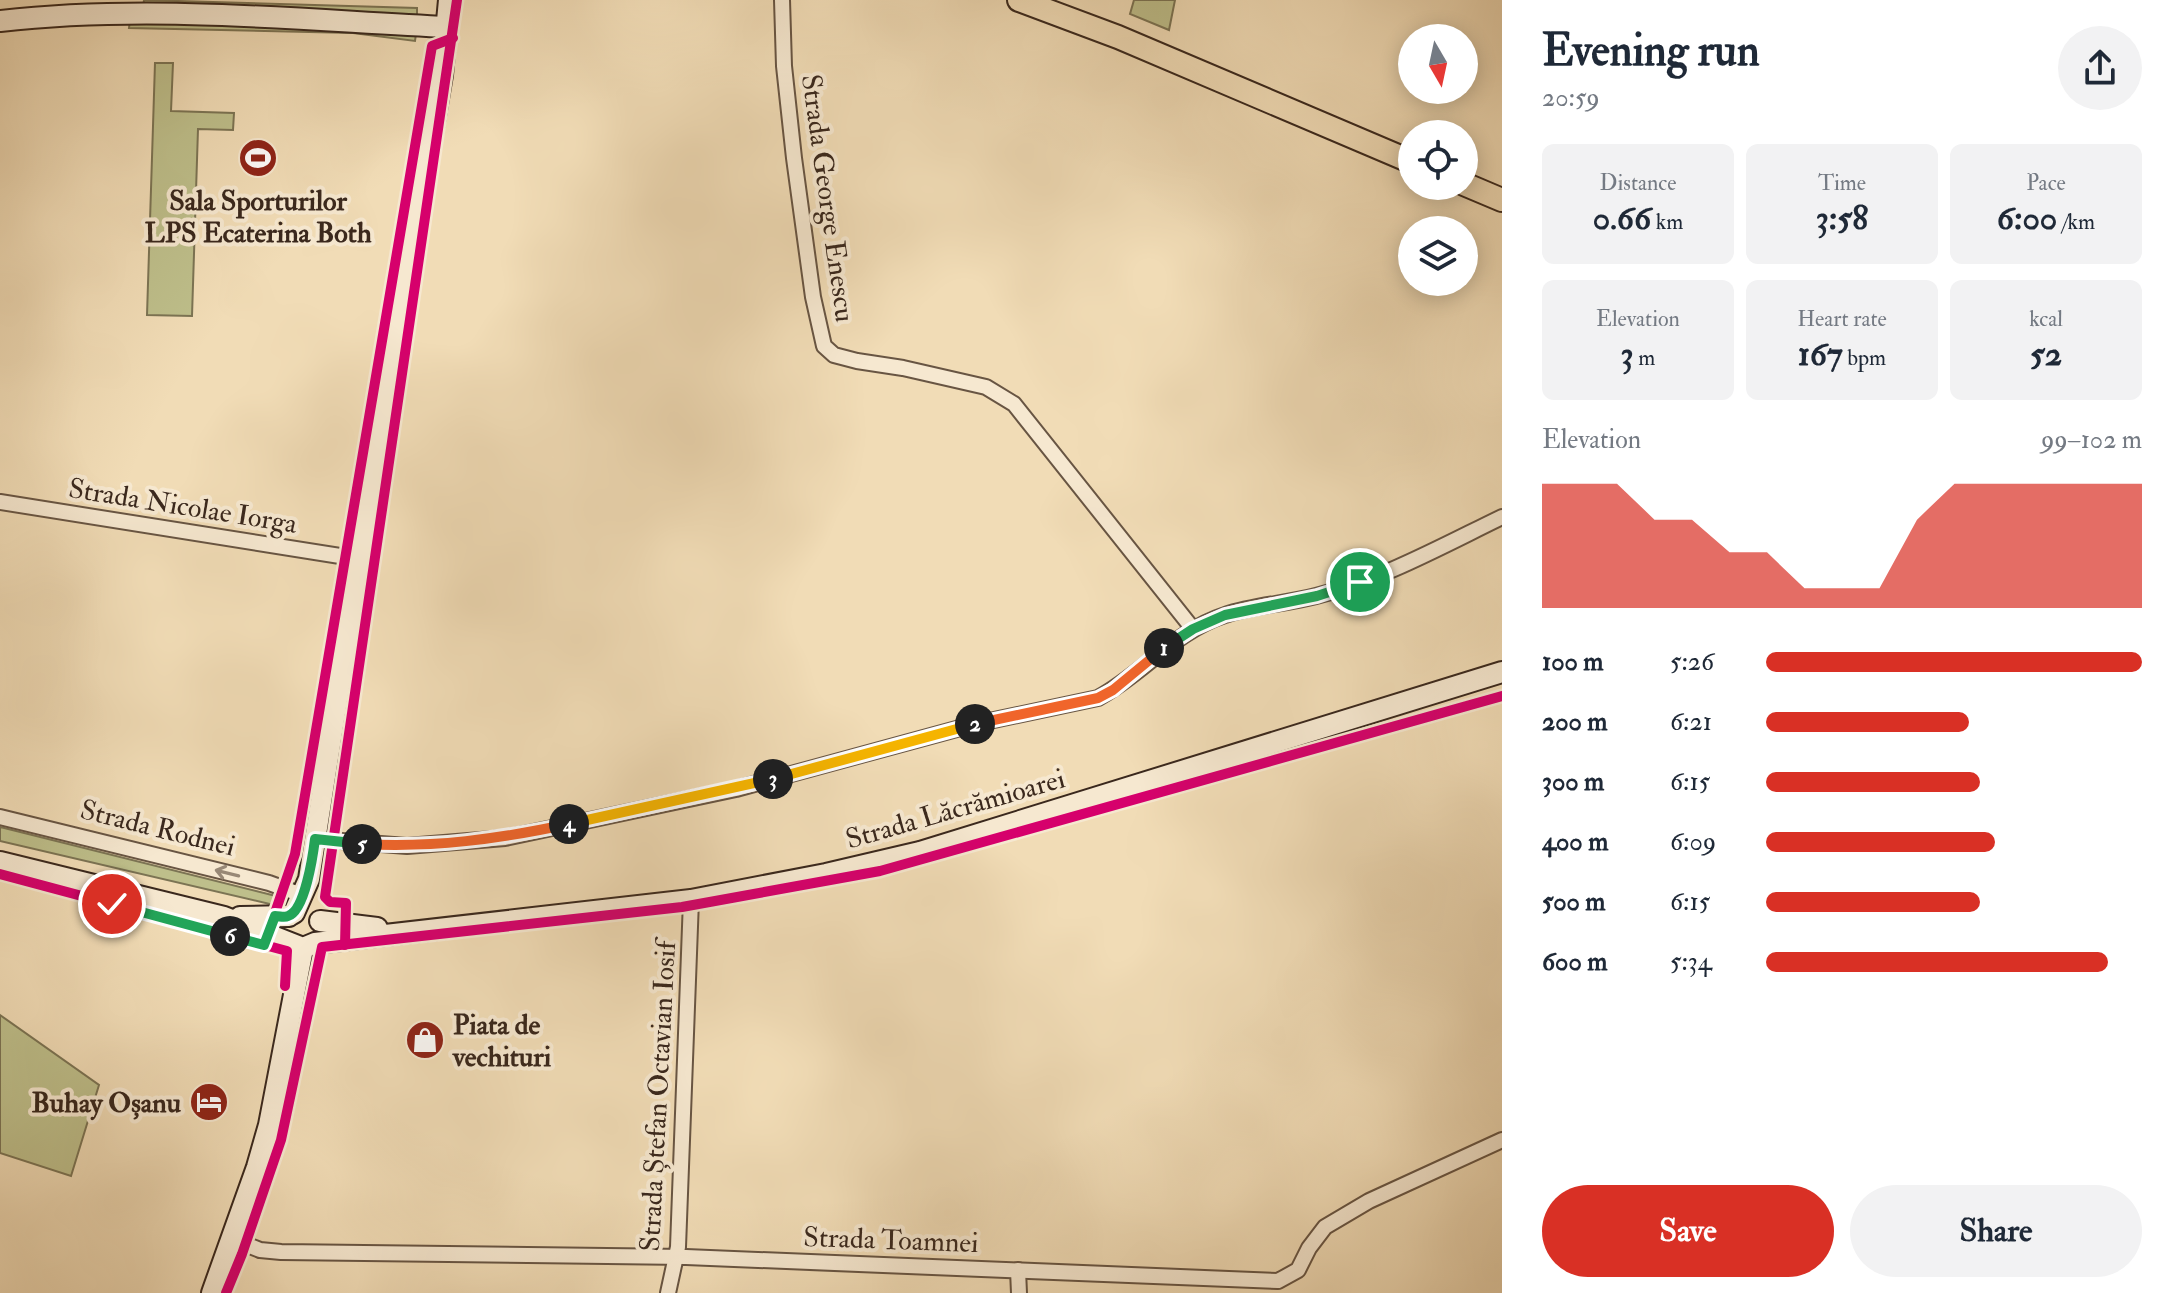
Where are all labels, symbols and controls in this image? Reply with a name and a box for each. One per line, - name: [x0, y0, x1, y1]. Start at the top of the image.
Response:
- north arrow: [1398, 24, 1478, 104]
- map controls: [1398, 24, 1478, 296]
- text: Evening run: [1542, 24, 1760, 79]
- button: share: [2058, 26, 2142, 110]
- street label: Strada George Enescu: [793, 72, 862, 324]
- text: 20:59: [1542, 82, 1600, 114]
- button: locate: [1398, 120, 1478, 200]
- sports icon: Sala Sporturilor LPS Ecaterina Both: [237, 137, 279, 179]
- text: Distance: [1600, 169, 1676, 197]
- text: Time: [1818, 169, 1866, 197]
- text: Pace: [2026, 169, 2066, 197]
- place label: Sala Sporturilor LPS Ecaterina Both: [144, 184, 372, 251]
- text: 0.66: [1593, 197, 1651, 240]
- text: 3:58: [1816, 197, 1868, 240]
- text: 6:00: [1997, 197, 2057, 240]
- text: km: [1651, 208, 1683, 236]
- text: /km: [2057, 208, 2095, 236]
- button: layers: [1398, 216, 1478, 296]
- text: Elevation: [1596, 305, 1680, 333]
- text: Heart rate: [1797, 305, 1887, 333]
- text: kcal: [2029, 305, 2063, 333]
- text: 3: [1621, 333, 1634, 376]
- text: 167: [1798, 333, 1843, 376]
- text: 52: [2030, 333, 2062, 376]
- text: m: [1634, 344, 1655, 372]
- text: bpm: [1843, 344, 1886, 372]
- text: Elevation: [1542, 424, 1641, 456]
- text: 99–102 m: [2041, 424, 2142, 456]
- street label: Strada Nicolae Iorga: [66, 471, 300, 542]
- pin: [1326, 548, 1394, 616]
- icon: arrive: [1338, 560, 1382, 604]
- pin: 1: [1144, 628, 1184, 668]
- text: 1: [1160, 634, 1168, 662]
- text: 100 m: [1542, 646, 1603, 678]
- text: 5:26: [1670, 646, 1714, 678]
- pin: 2: [955, 704, 995, 744]
- text: 200 m: [1542, 706, 1607, 738]
- text: 6:21: [1670, 706, 1712, 738]
- text: 2: [969, 710, 981, 738]
- pin: 3: [753, 759, 793, 799]
- street label: Strada Lăcrămioarei: [842, 761, 1069, 857]
- text: 3: [769, 765, 777, 793]
- text: 300 m: [1542, 766, 1604, 798]
- text: 6:15: [1670, 766, 1710, 798]
- street label: Strada Rodnei: [77, 792, 239, 865]
- pin: 4: [549, 804, 589, 844]
- text: 4: [563, 810, 575, 838]
- pin: 5: [342, 824, 382, 864]
- text: 400 m: [1542, 826, 1608, 858]
- text: 6:09: [1670, 826, 1716, 858]
- text: 5: [357, 830, 367, 858]
- one-way arrow: [215, 864, 241, 879]
- pin: [78, 870, 146, 938]
- icon: check: [90, 882, 134, 926]
- text: 500 m: [1542, 886, 1606, 918]
- text: 6:15: [1670, 886, 1710, 918]
- pin: 6: [210, 916, 250, 956]
- text: 6: [224, 922, 236, 950]
- street label: Strada Ștefan Octavian Iosif: [633, 936, 684, 1252]
- text: 600 m: [1542, 946, 1607, 978]
- text: 5:34: [1670, 946, 1712, 978]
- place label: Piata de vechituri: [452, 1008, 552, 1075]
- shop icon: Piata de vechituri: [404, 1019, 446, 1061]
- hotel icon: Buhay Oșanu: [188, 1081, 230, 1123]
- place label: Buhay Oșanu: [31, 1086, 181, 1121]
- button: Save: [1542, 1185, 1834, 1277]
- button: Share: [1850, 1185, 2142, 1277]
- street label: Strada Toamnei: [803, 1220, 979, 1261]

